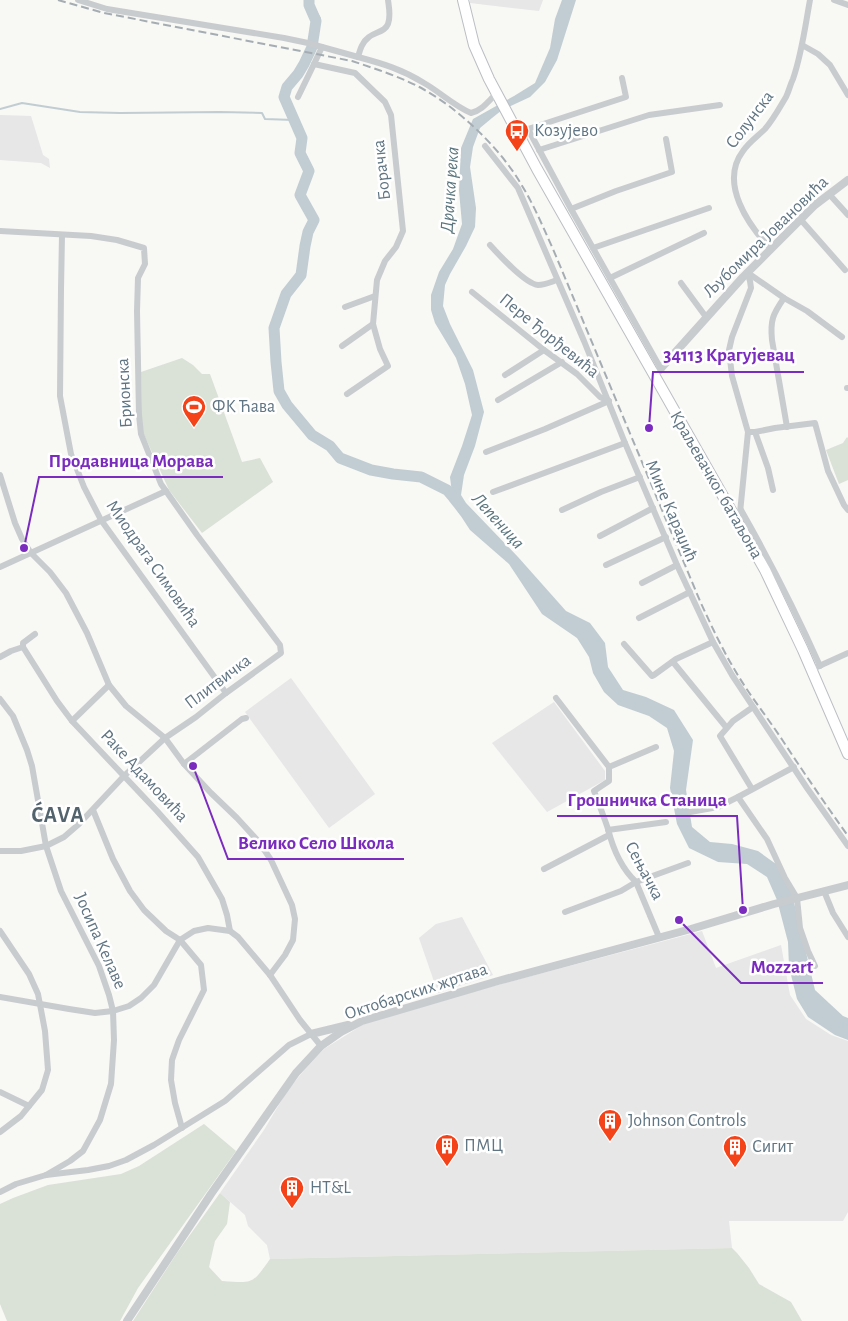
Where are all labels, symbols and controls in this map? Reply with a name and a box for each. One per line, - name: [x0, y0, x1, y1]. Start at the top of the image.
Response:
- street label: Солунска: [723, 88, 777, 152]
- bus stop icon: Козујево: [504, 118, 530, 152]
- place label: Козујево: [534, 122, 598, 140]
- street label: Борачка: [370, 139, 394, 201]
- water label: Драчка река: [437, 146, 463, 235]
- street label: Љубомира Јовановића: [699, 172, 832, 301]
- street label: Пере Ђорђевића: [496, 290, 602, 382]
- callout: 34113 Крагујевац: [653, 338, 804, 372]
- text: 34113 Крагујевац: [663, 346, 795, 365]
- street label: Брионска: [114, 357, 136, 429]
- sports icon: ФК Ћава: [181, 394, 207, 428]
- place label: ФК Ћава: [212, 398, 275, 416]
- street label: Краљевачког батаљона: [666, 407, 767, 562]
- callout: Продавница Морава: [39, 443, 223, 477]
- text: Продавница Морава: [49, 452, 213, 471]
- street label: Мине Караџић: [642, 458, 700, 564]
- water label: Лепеница: [467, 489, 528, 553]
- street label: Миодрага Симовића: [103, 497, 203, 631]
- street label: Плитвичка: [181, 651, 255, 713]
- street label: Раке Адамовића: [97, 726, 191, 826]
- callout: Грошничка Станица: [557, 782, 737, 816]
- text: Грошничка Станица: [567, 791, 727, 810]
- district label: ĆAVA: [31, 801, 85, 826]
- callout: Велико Село Школа: [228, 825, 404, 859]
- text: Велико Село Школа: [238, 834, 394, 853]
- street label: Сењачка: [621, 839, 667, 903]
- street label: Јосипа Келаве: [71, 890, 129, 992]
- callout: Mozzart: [741, 949, 823, 983]
- text: Mozzart: [751, 958, 814, 977]
- street label: Октобарских жртава: [342, 959, 490, 1024]
- building icon: Johnson Controls: [597, 1108, 623, 1142]
- place label: Johnson Controls: [628, 1112, 747, 1130]
- building icon: ПМЦ: [434, 1133, 460, 1167]
- building icon: Сигит: [722, 1134, 748, 1168]
- place label: ПМЦ: [464, 1137, 503, 1155]
- place label: Сигит: [752, 1138, 794, 1156]
- building icon: HT&L: [279, 1175, 305, 1209]
- place label: HT&L: [310, 1179, 351, 1197]

